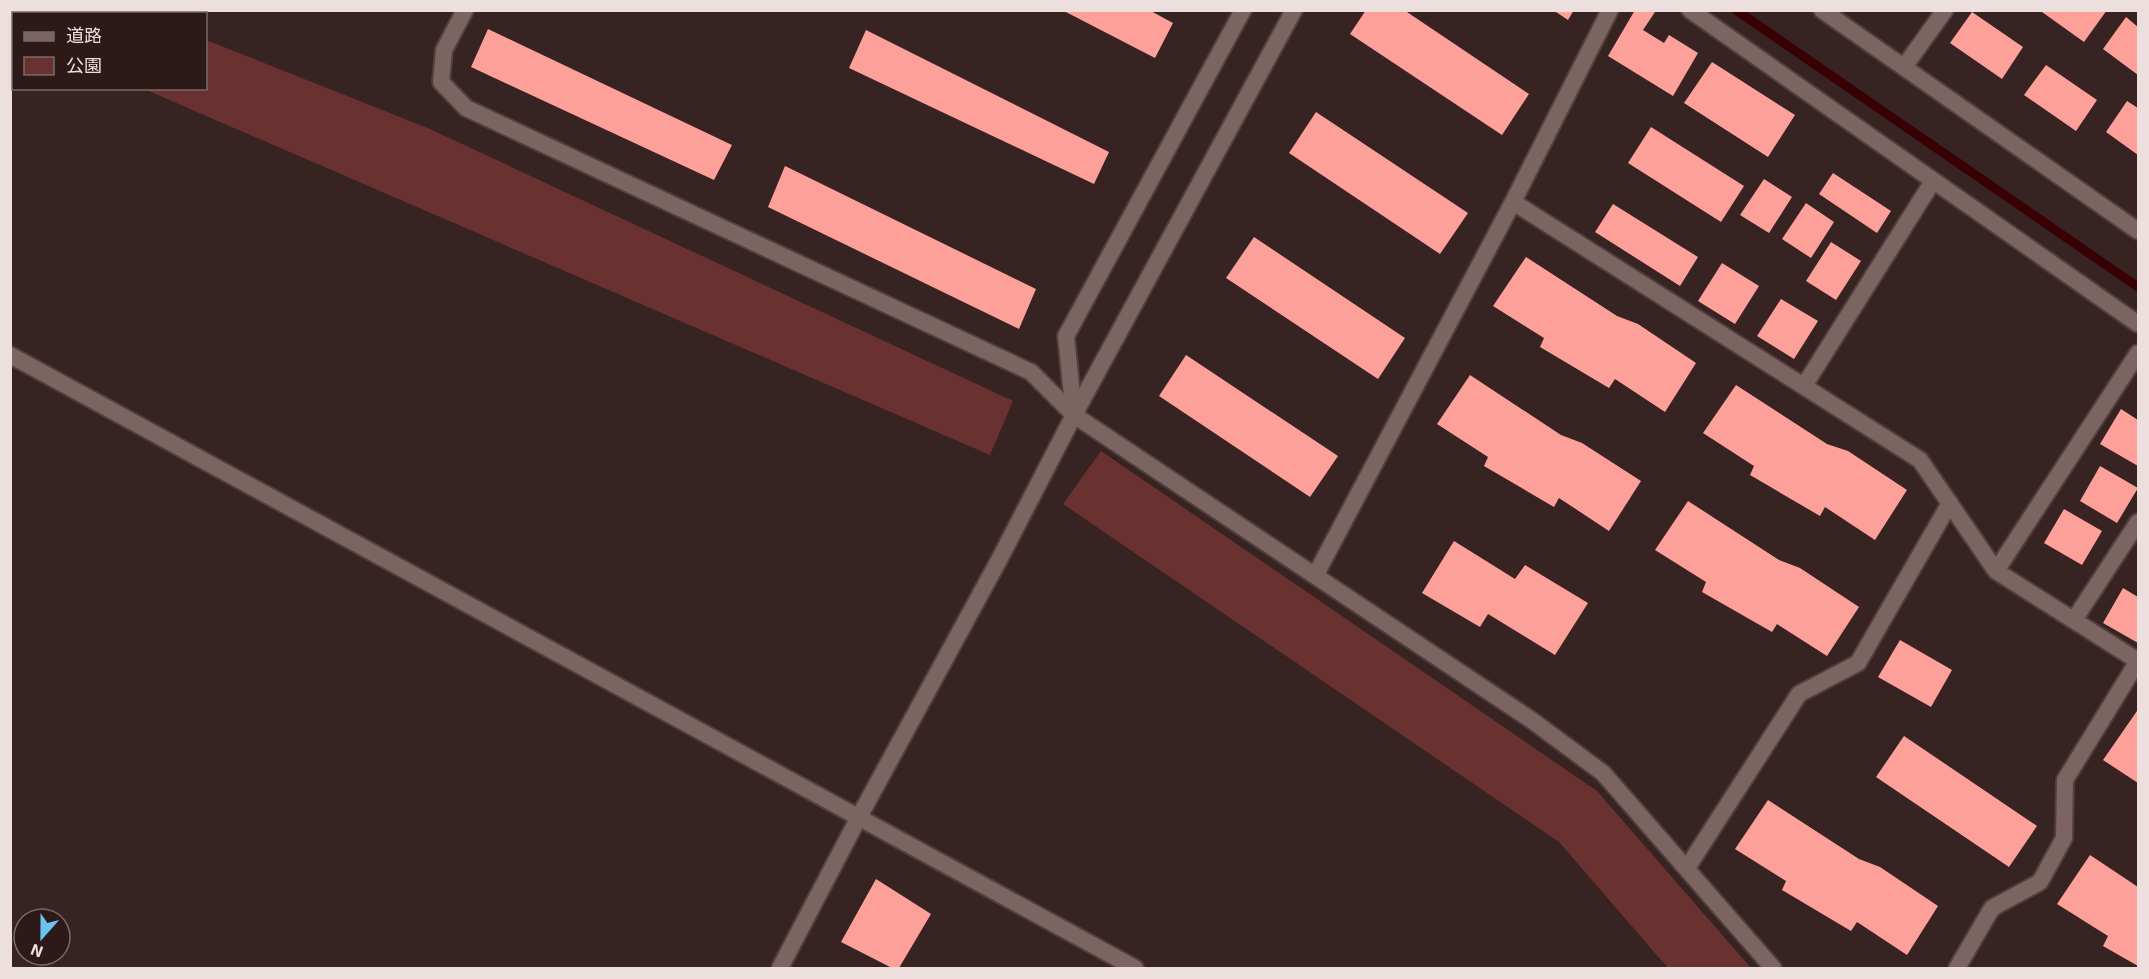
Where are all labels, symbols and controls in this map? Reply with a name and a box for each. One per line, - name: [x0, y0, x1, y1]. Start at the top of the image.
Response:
- legend: [12, 12, 207, 90]
- text: 道路: [66, 24, 102, 46]
- text: 公園: [66, 54, 102, 76]
- north arrow: [12, 907, 72, 967]
- text: N: [28, 941, 45, 962]

